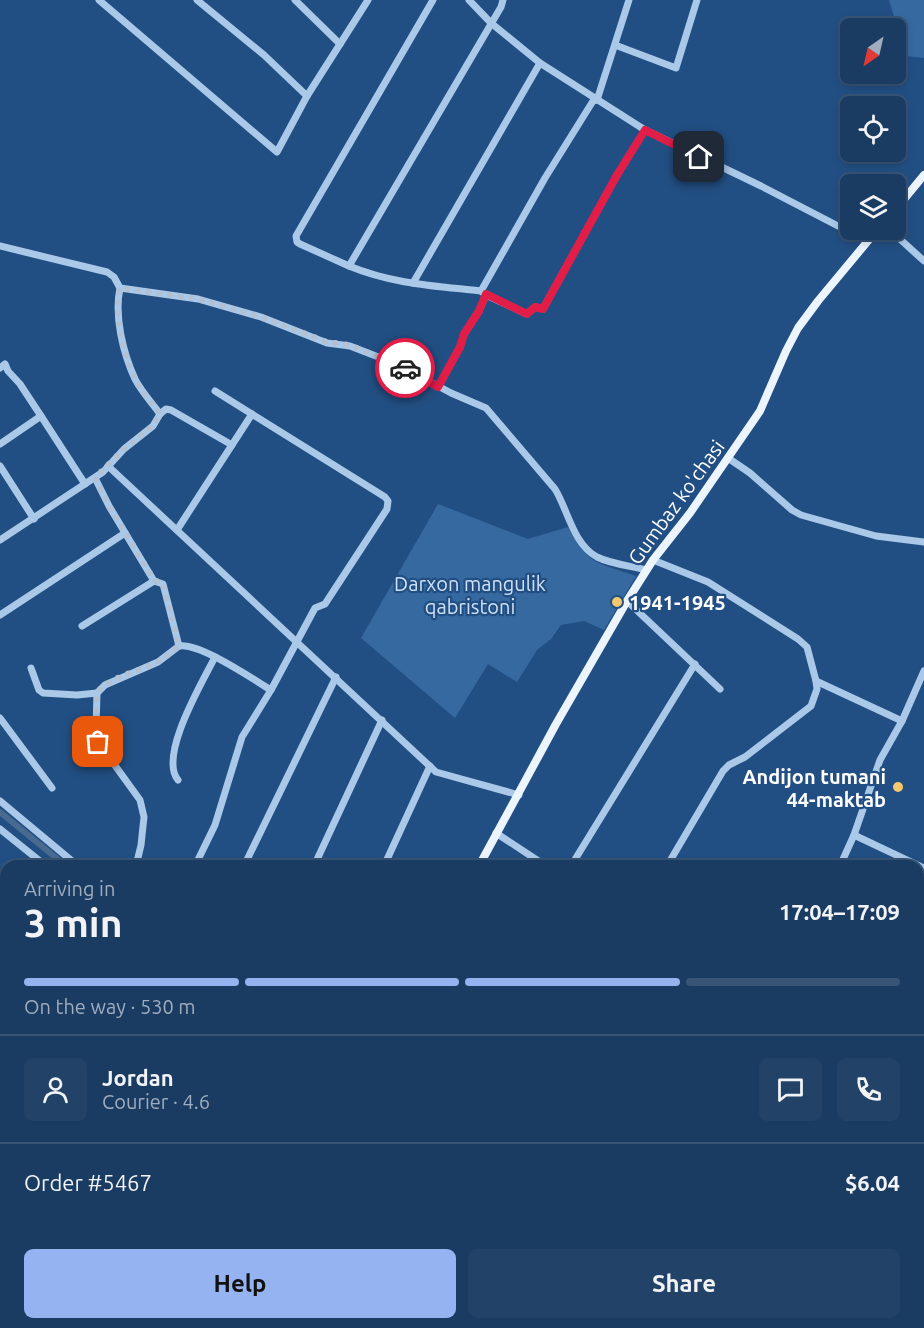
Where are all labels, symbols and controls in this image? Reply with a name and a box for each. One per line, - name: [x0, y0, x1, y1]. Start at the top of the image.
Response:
- north arrow: [840, 18, 906, 84]
- map controls: [840, 18, 906, 240]
- button: locate: [840, 96, 906, 162]
- pin: [673, 131, 724, 182]
- icon: home: [682, 140, 715, 173]
- button: layers: [840, 174, 906, 240]
- courier: [375, 338, 435, 398]
- icon: car: [389, 352, 422, 385]
- street label: Gumbaz ko'chasi: [623, 435, 729, 569]
- park label: Darxon mangulik qabristoni: [394, 572, 546, 618]
- place label: 1941-1945: [629, 591, 726, 614]
- marker: 1941-1945: [610, 595, 624, 609]
- pin: [72, 716, 123, 767]
- icon: bag: [81, 725, 114, 758]
- place label: Andijon tumani 44-maktab: [742, 765, 886, 811]
- marker: Andijon tumani 44-maktab: [891, 780, 905, 794]
- text: Arriving in: [24, 877, 115, 900]
- text: 17:04–17:09: [779, 899, 900, 924]
- text: 3 min: [24, 901, 123, 944]
- text: On the way · 530 m: [24, 995, 196, 1018]
- button: person: [24, 1058, 87, 1121]
- button: chat: [759, 1058, 822, 1121]
- button: phone: [837, 1058, 900, 1121]
- text: Jordan: [102, 1065, 174, 1090]
- text: Courier · 4.6: [102, 1090, 210, 1113]
- text: Order #5467: [24, 1170, 152, 1195]
- text: $6.04: [845, 1170, 900, 1195]
- button: Help: [24, 1249, 456, 1318]
- button: Share: [468, 1249, 900, 1318]

